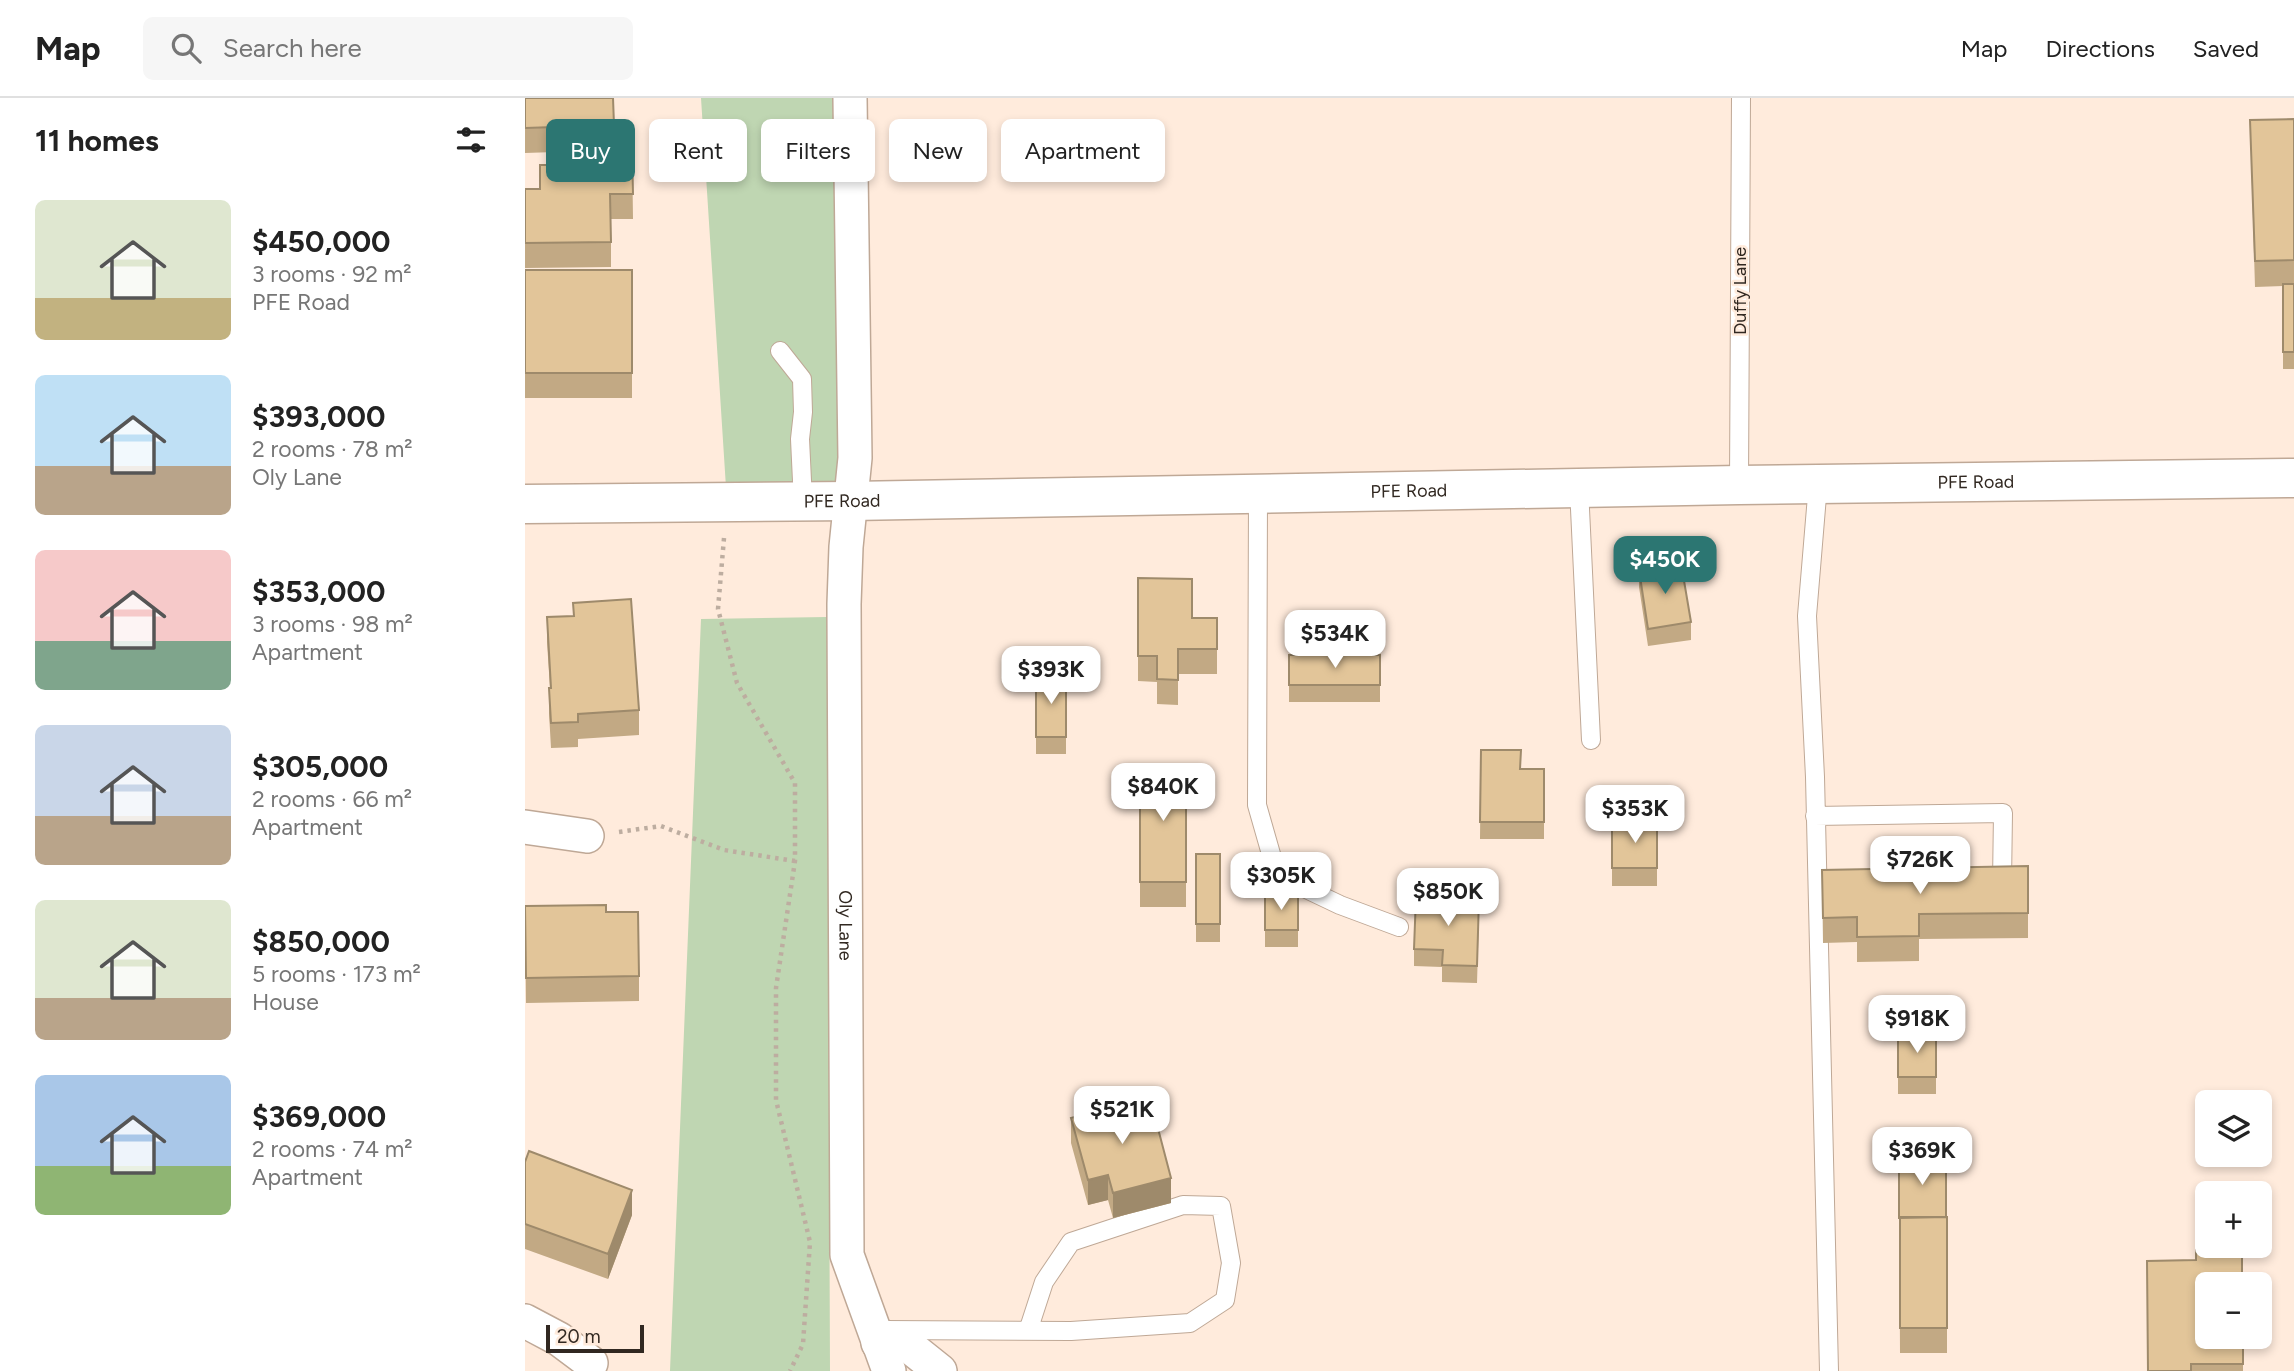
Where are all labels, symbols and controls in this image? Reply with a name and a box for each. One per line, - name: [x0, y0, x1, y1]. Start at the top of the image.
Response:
- search box: [143, 17, 633, 80]
- text: Map: [35, 29, 101, 68]
- icon: search: [167, 29, 205, 67]
- text: Search here: [223, 32, 362, 64]
- text: Map: [1961, 34, 2007, 63]
- text: Directions: [2045, 34, 2155, 63]
- text: Saved: [2193, 34, 2259, 63]
- chip: Buy: [546, 119, 635, 182]
- chip: Rent: [649, 119, 747, 182]
- chip: Filters: [761, 119, 875, 182]
- chip: New: [889, 119, 987, 182]
- chip: Apartment: [1001, 119, 1165, 182]
- icon: filters: [452, 121, 490, 159]
- text: 11 homes: [35, 122, 159, 159]
- text: $450,000: [252, 223, 391, 260]
- icon: home: [91, 228, 175, 312]
- street label: Duffy Lane: [1729, 247, 1751, 335]
- text: 3 rooms · 92 m²: [252, 260, 412, 288]
- text: PFE Road: [252, 288, 350, 316]
- text: $393,000: [252, 398, 385, 435]
- icon: home: [91, 403, 175, 487]
- text: 2 rooms · 78 m²: [252, 435, 413, 463]
- text: Oly Lane: [252, 463, 342, 491]
- street label: PFE Road: [1937, 471, 2014, 493]
- street label: PFE Road: [1370, 479, 1447, 503]
- street label: PFE Road: [803, 489, 881, 512]
- pin: $450K: [1616, 536, 1714, 596]
- text: $450K: [1630, 545, 1700, 573]
- text: $353,000: [252, 573, 385, 610]
- icon: home: [91, 578, 175, 662]
- text: 3 rooms · 98 m²: [252, 610, 413, 638]
- pin: $534K: [1286, 610, 1384, 670]
- text: $534K: [1301, 619, 1369, 647]
- text: Apartment: [252, 638, 363, 666]
- pin: $393K: [1002, 646, 1100, 706]
- text: $393K: [1018, 655, 1084, 683]
- text: $305,000: [252, 748, 388, 785]
- icon: home: [91, 753, 175, 837]
- pin: $840K: [1114, 764, 1212, 823]
- text: $840K: [1127, 772, 1199, 800]
- text: 2 rooms · 66 m²: [252, 785, 412, 813]
- pin: $353K: [1586, 786, 1684, 845]
- text: $353K: [1602, 794, 1669, 822]
- text: Apartment: [252, 813, 363, 841]
- pin: $726K: [1871, 836, 1969, 896]
- text: $726K: [1886, 845, 1954, 873]
- pin: $305K: [1232, 852, 1330, 912]
- text: $305K: [1246, 861, 1316, 889]
- pin: $850K: [1399, 868, 1497, 928]
- text: $850K: [1413, 877, 1483, 905]
- street label: Oly Lane: [834, 890, 857, 961]
- text: $850,000: [252, 923, 390, 960]
- icon: home: [91, 928, 175, 1012]
- text: 5 rooms · 173 m²: [252, 960, 421, 988]
- text: House: [252, 988, 319, 1016]
- pin: $918K: [1868, 996, 1966, 1055]
- text: $918K: [1884, 1004, 1950, 1032]
- pin: $521K: [1073, 1086, 1171, 1146]
- map controls: [2195, 1090, 2272, 1349]
- button: layers: [2195, 1090, 2272, 1167]
- text: $521K: [1090, 1095, 1154, 1123]
- text: $369,000: [252, 1098, 386, 1135]
- icon: home: [91, 1103, 175, 1187]
- pin: $369K: [1873, 1128, 1971, 1187]
- text: 2 rooms · 74 m²: [252, 1135, 413, 1163]
- text: $369K: [1888, 1136, 1956, 1164]
- text: Apartment: [252, 1163, 363, 1191]
- button: +: [2195, 1181, 2272, 1258]
- button: −: [2195, 1272, 2272, 1349]
- scale bar: [546, 1322, 644, 1354]
- text: 20 m: [557, 1325, 601, 1348]

